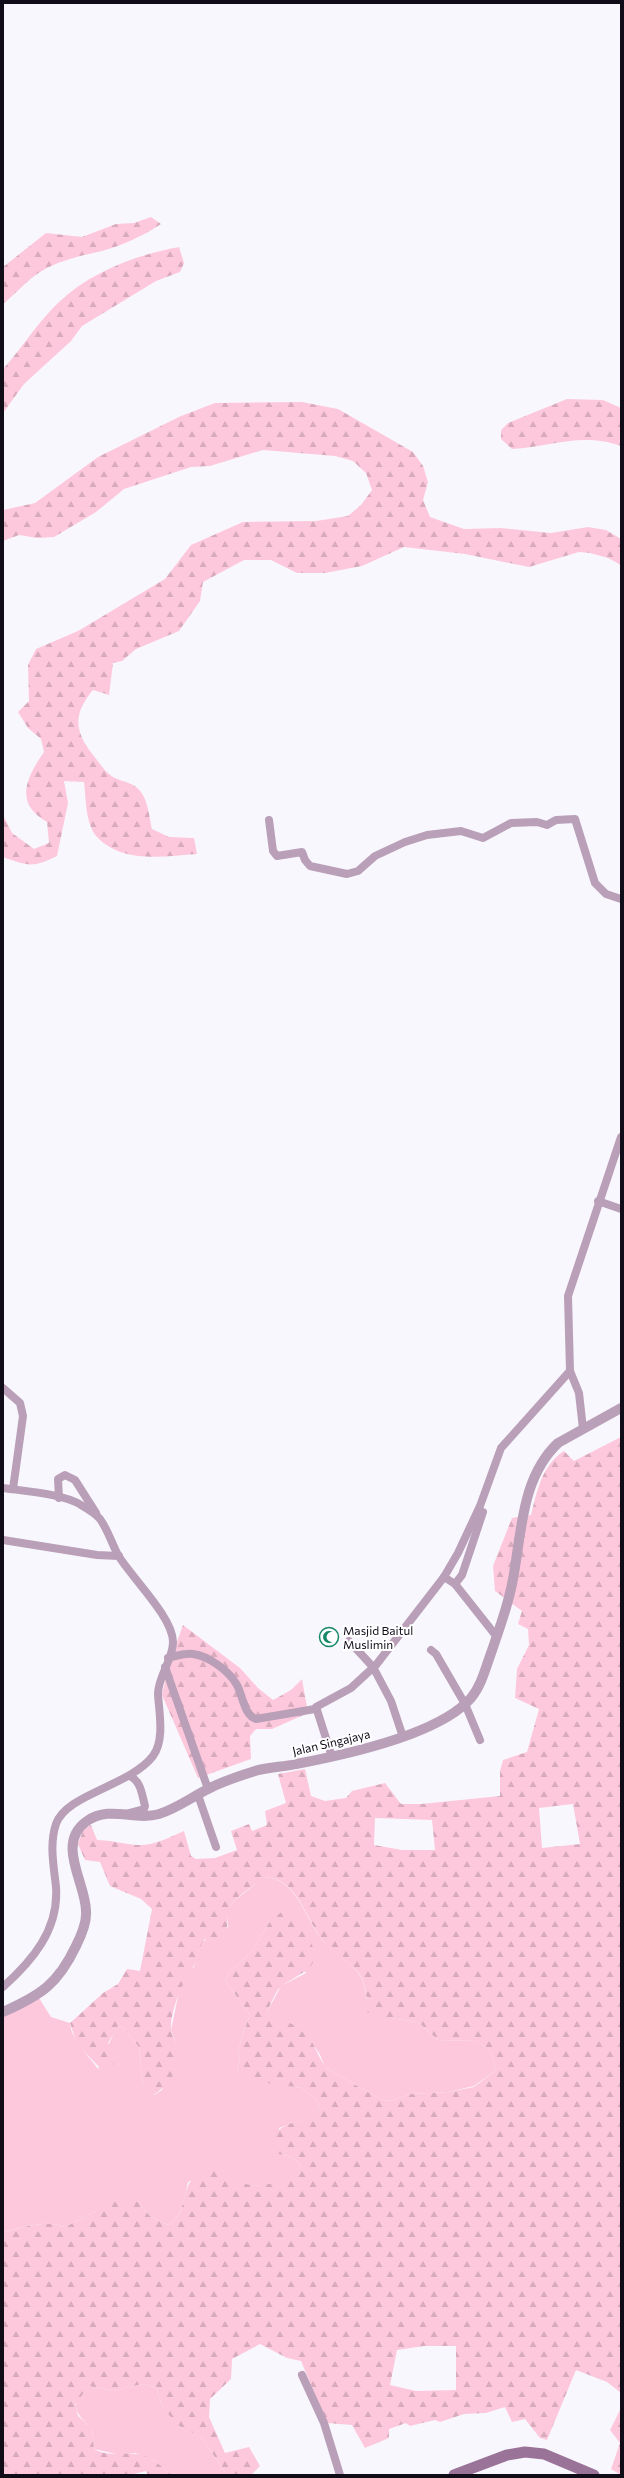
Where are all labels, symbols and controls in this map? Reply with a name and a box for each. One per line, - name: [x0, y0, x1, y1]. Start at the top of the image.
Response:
- place label: Masjid Baitul Muslimin: [343, 1623, 413, 1651]
- mosque icon: Masjid Baitul Muslimin: [318, 1626, 340, 1648]
- street label: Jalan Singajaya: [291, 1726, 372, 1759]

